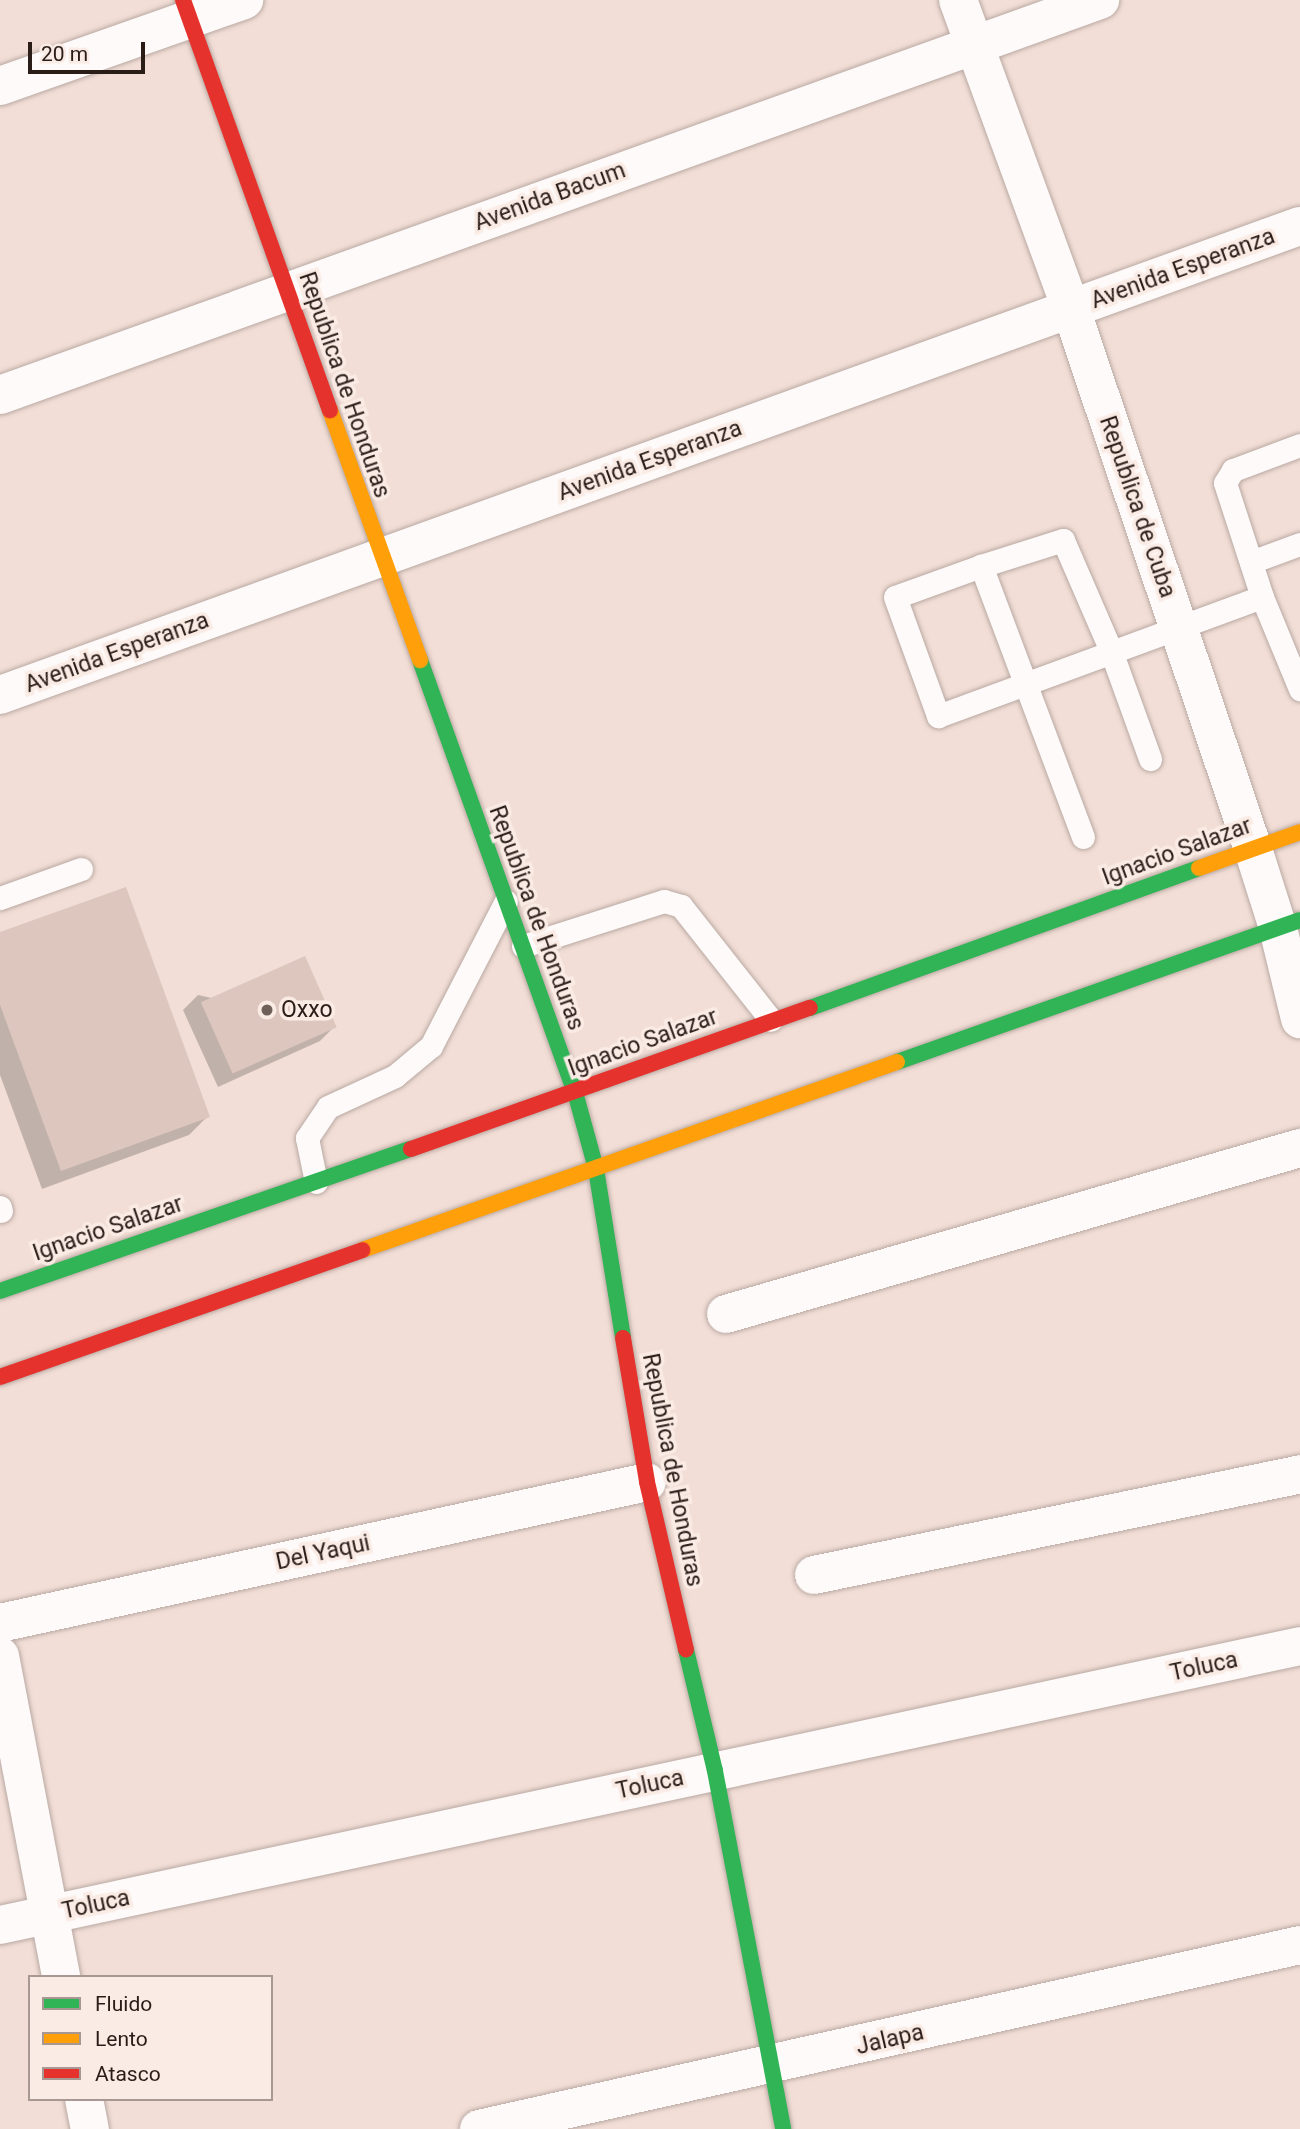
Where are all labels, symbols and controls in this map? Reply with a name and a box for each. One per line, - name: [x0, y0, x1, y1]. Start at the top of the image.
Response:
- scale bar: [32, 28, 149, 72]
- text: 20 m: [41, 42, 88, 66]
- street label: Avenida Bacum: [471, 157, 629, 237]
- street label: Avenida Esperanza: [1087, 223, 1279, 315]
- street label: Republica de Honduras: [292, 269, 396, 501]
- street label: Republica de Cuba: [1093, 413, 1181, 601]
- street label: Avenida Esperanza: [554, 415, 746, 507]
- street label: Avenida Esperanza: [21, 607, 213, 699]
- street label: Republica de Honduras: [483, 802, 589, 1034]
- street label: Ignacio Salazar: [1099, 812, 1255, 892]
- place label: Oxxo: [281, 996, 333, 1024]
- marker: Oxxo: [259, 1002, 275, 1018]
- street label: Ignacio Salazar: [565, 1003, 721, 1083]
- street label: Ignacio Salazar: [29, 1190, 187, 1268]
- street label: Republica de Honduras: [636, 1351, 708, 1589]
- street label: Del Yaqui: [273, 1530, 373, 1576]
- street label: Toluca: [1168, 1646, 1240, 1688]
- street label: Toluca: [614, 1764, 686, 1806]
- street label: Toluca: [60, 1884, 132, 1926]
- legend: [28, 1975, 273, 2101]
- text: Fluido: [95, 1992, 152, 2016]
- street label: Jalapa: [853, 2019, 927, 2061]
- text: Lento: [95, 2027, 148, 2051]
- text: Atasco: [95, 2062, 161, 2086]

